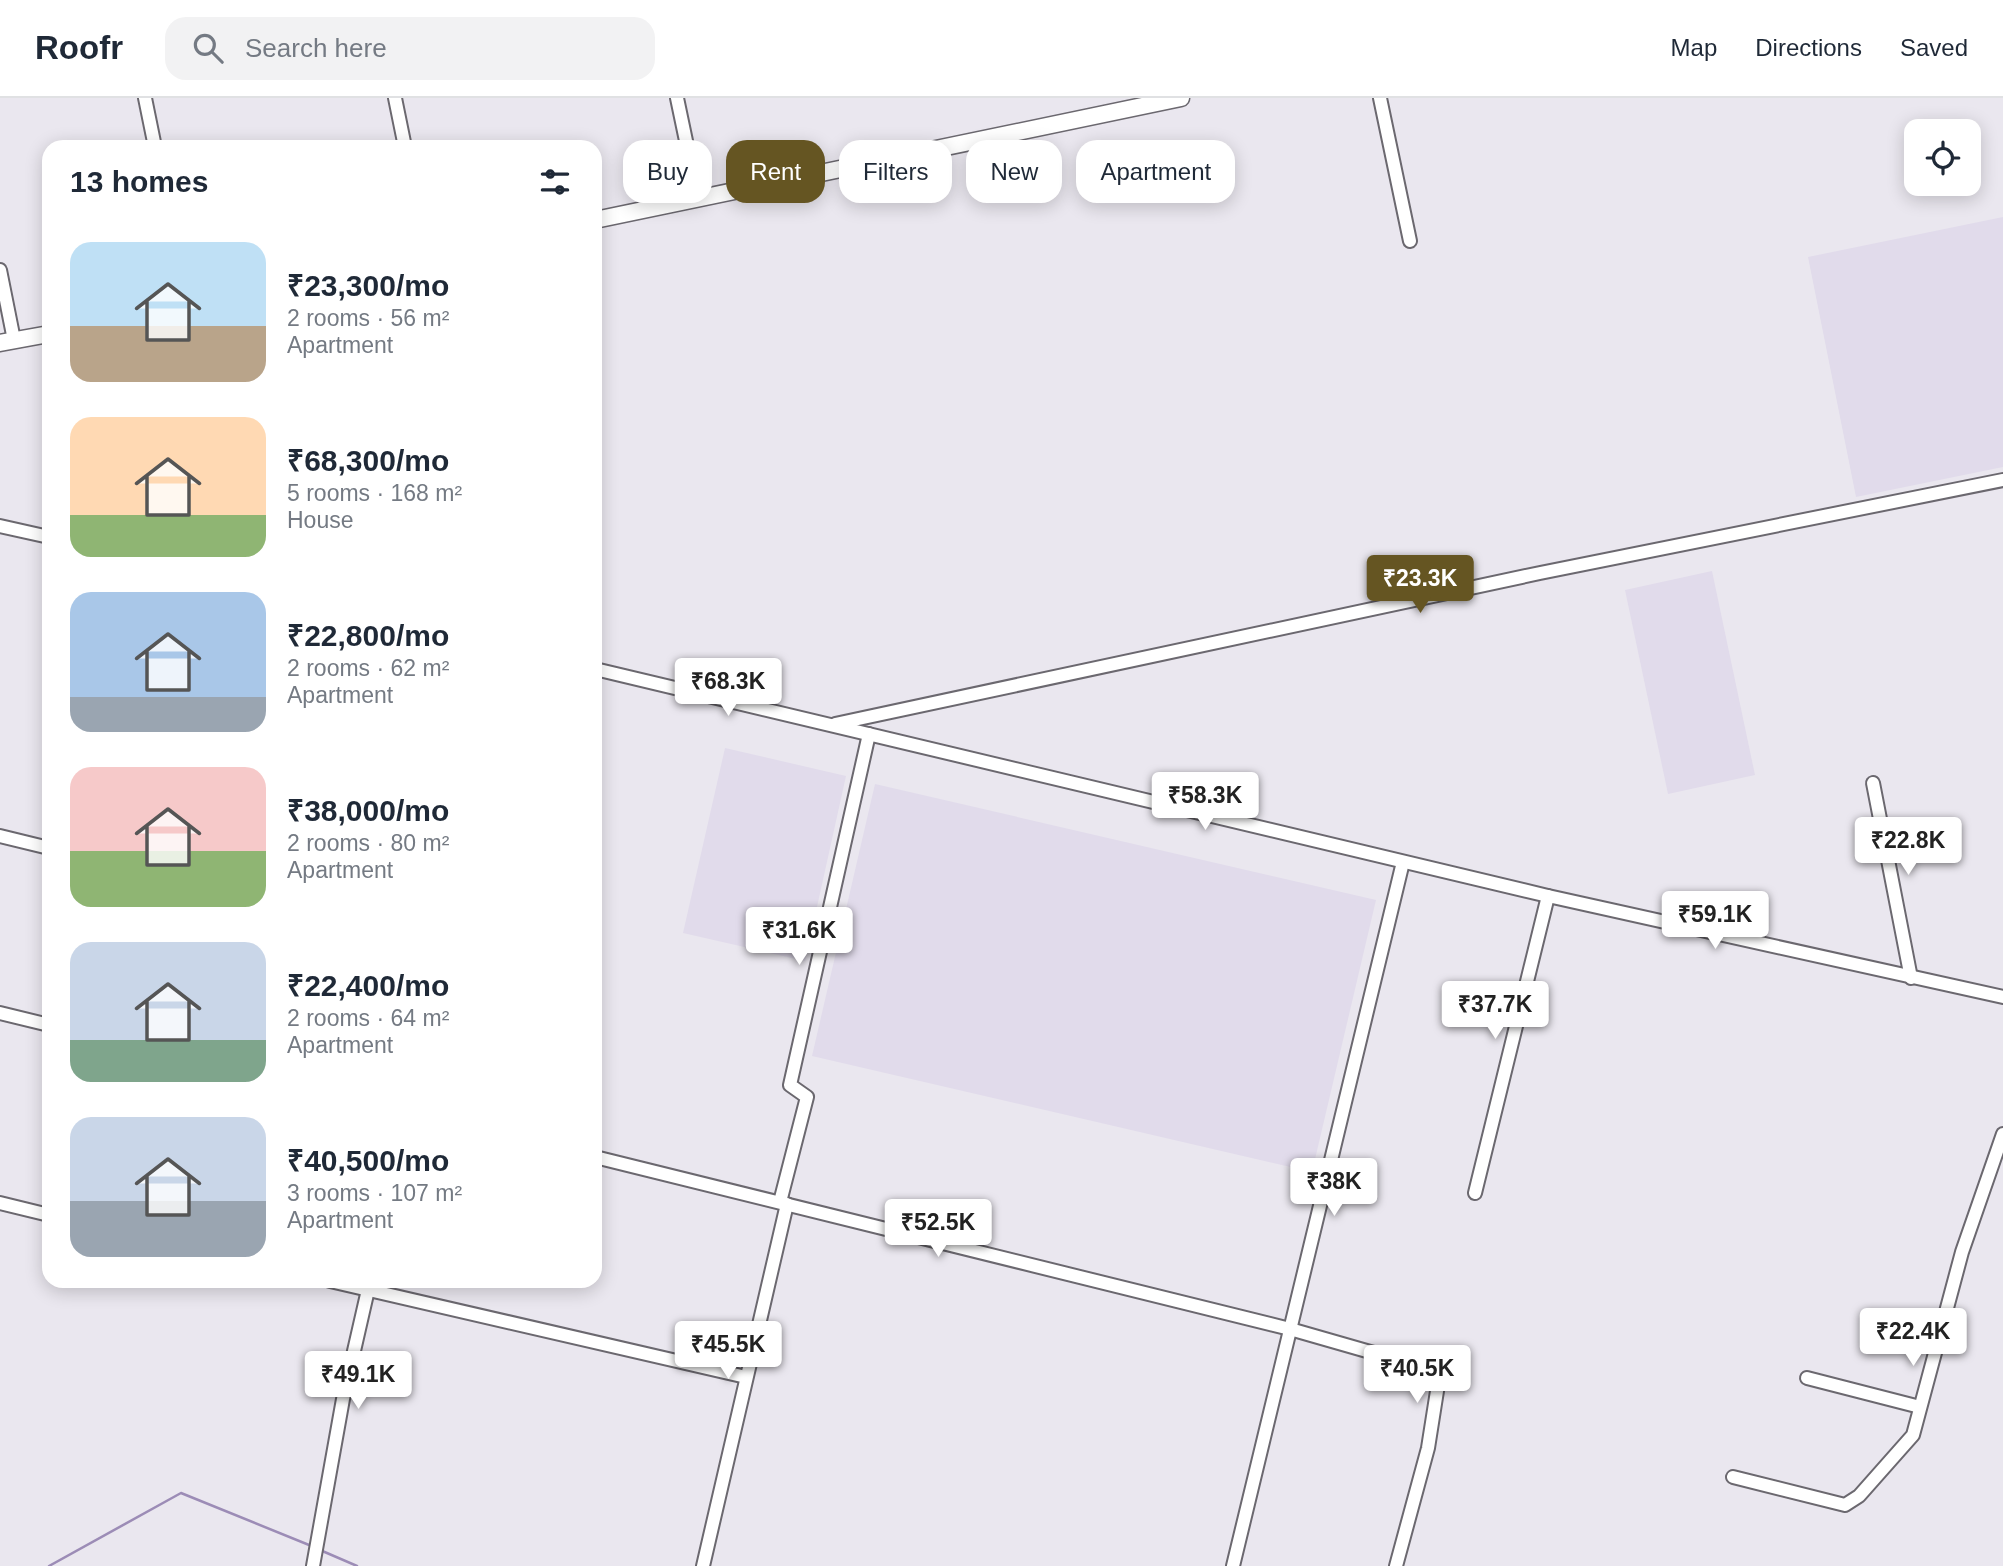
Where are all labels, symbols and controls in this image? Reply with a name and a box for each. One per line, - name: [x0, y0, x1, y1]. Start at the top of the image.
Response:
- search box: [165, 17, 655, 80]
- text: Roofr: [35, 29, 123, 66]
- icon: search: [189, 29, 227, 67]
- text: Search here: [245, 33, 387, 63]
- text: Map: [1671, 34, 1717, 61]
- text: Directions: [1755, 34, 1862, 61]
- text: Saved: [1900, 34, 1968, 61]
- map controls: [1904, 119, 1981, 196]
- button: locate: [1904, 119, 1981, 196]
- chip: Buy: [623, 140, 712, 203]
- chip: Rent: [726, 140, 825, 203]
- chip: Filters: [839, 140, 952, 203]
- chip: New: [966, 140, 1062, 203]
- chip: Apartment: [1076, 140, 1235, 203]
- icon: filters: [536, 163, 574, 201]
- text: 13 homes: [70, 165, 208, 198]
- text: ₹23,300/mo: [287, 269, 449, 302]
- icon: home: [126, 270, 210, 354]
- text: 2 rooms · 56 m²: [287, 305, 449, 331]
- text: Apartment: [287, 332, 393, 358]
- text: ₹68,300/mo: [287, 444, 449, 477]
- icon: home: [126, 445, 210, 529]
- text: 5 rooms · 168 m²: [287, 480, 462, 506]
- text: House: [287, 507, 353, 533]
- pin: ₹23.3K: [1363, 556, 1477, 615]
- text: ₹23.3K: [1383, 565, 1457, 591]
- text: ₹22,800/mo: [287, 619, 449, 652]
- icon: home: [126, 620, 210, 704]
- text: 2 rooms · 62 m²: [287, 655, 449, 681]
- pin: ₹68.3K: [671, 658, 785, 718]
- text: ₹68.3K: [691, 668, 765, 694]
- text: Apartment: [287, 682, 393, 708]
- pin: ₹58.3K: [1148, 772, 1262, 832]
- text: ₹58.3K: [1168, 782, 1242, 808]
- text: ₹38,000/mo: [287, 794, 449, 827]
- icon: home: [126, 795, 210, 879]
- pin: ₹22.8K: [1851, 818, 1965, 877]
- text: ₹22.8K: [1871, 827, 1945, 853]
- text: 2 rooms · 80 m²: [287, 830, 449, 856]
- text: Apartment: [287, 857, 393, 883]
- pin: ₹59.1K: [1658, 892, 1772, 951]
- text: ₹59.1K: [1678, 901, 1752, 927]
- pin: ₹31.6K: [742, 908, 856, 967]
- text: ₹31.6K: [762, 917, 836, 943]
- text: ₹22,400/mo: [287, 969, 449, 1002]
- icon: home: [126, 970, 210, 1054]
- pin: ₹37.7K: [1438, 982, 1552, 1041]
- text: ₹37.7K: [1458, 991, 1532, 1017]
- text: 2 rooms · 64 m²: [287, 1005, 449, 1031]
- text: Apartment: [287, 1032, 393, 1058]
- text: ₹40,500/mo: [287, 1144, 449, 1177]
- icon: home: [126, 1145, 210, 1229]
- pin: ₹38K: [1293, 1158, 1375, 1218]
- text: ₹38K: [1306, 1168, 1362, 1194]
- text: 3 rooms · 107 m²: [287, 1180, 462, 1206]
- pin: ₹52.5K: [881, 1200, 995, 1259]
- text: Apartment: [287, 1207, 393, 1233]
- text: ₹52.5K: [901, 1209, 975, 1235]
- pin: ₹22.4K: [1856, 1308, 1970, 1368]
- text: ₹22.4K: [1876, 1318, 1950, 1344]
- pin: ₹45.5K: [671, 1322, 785, 1381]
- text: ₹45.5K: [691, 1331, 765, 1357]
- pin: ₹40.5K: [1360, 1346, 1474, 1405]
- pin: ₹49.1K: [301, 1352, 415, 1411]
- text: ₹40.5K: [1380, 1355, 1454, 1381]
- text: ₹49.1K: [321, 1361, 395, 1387]

